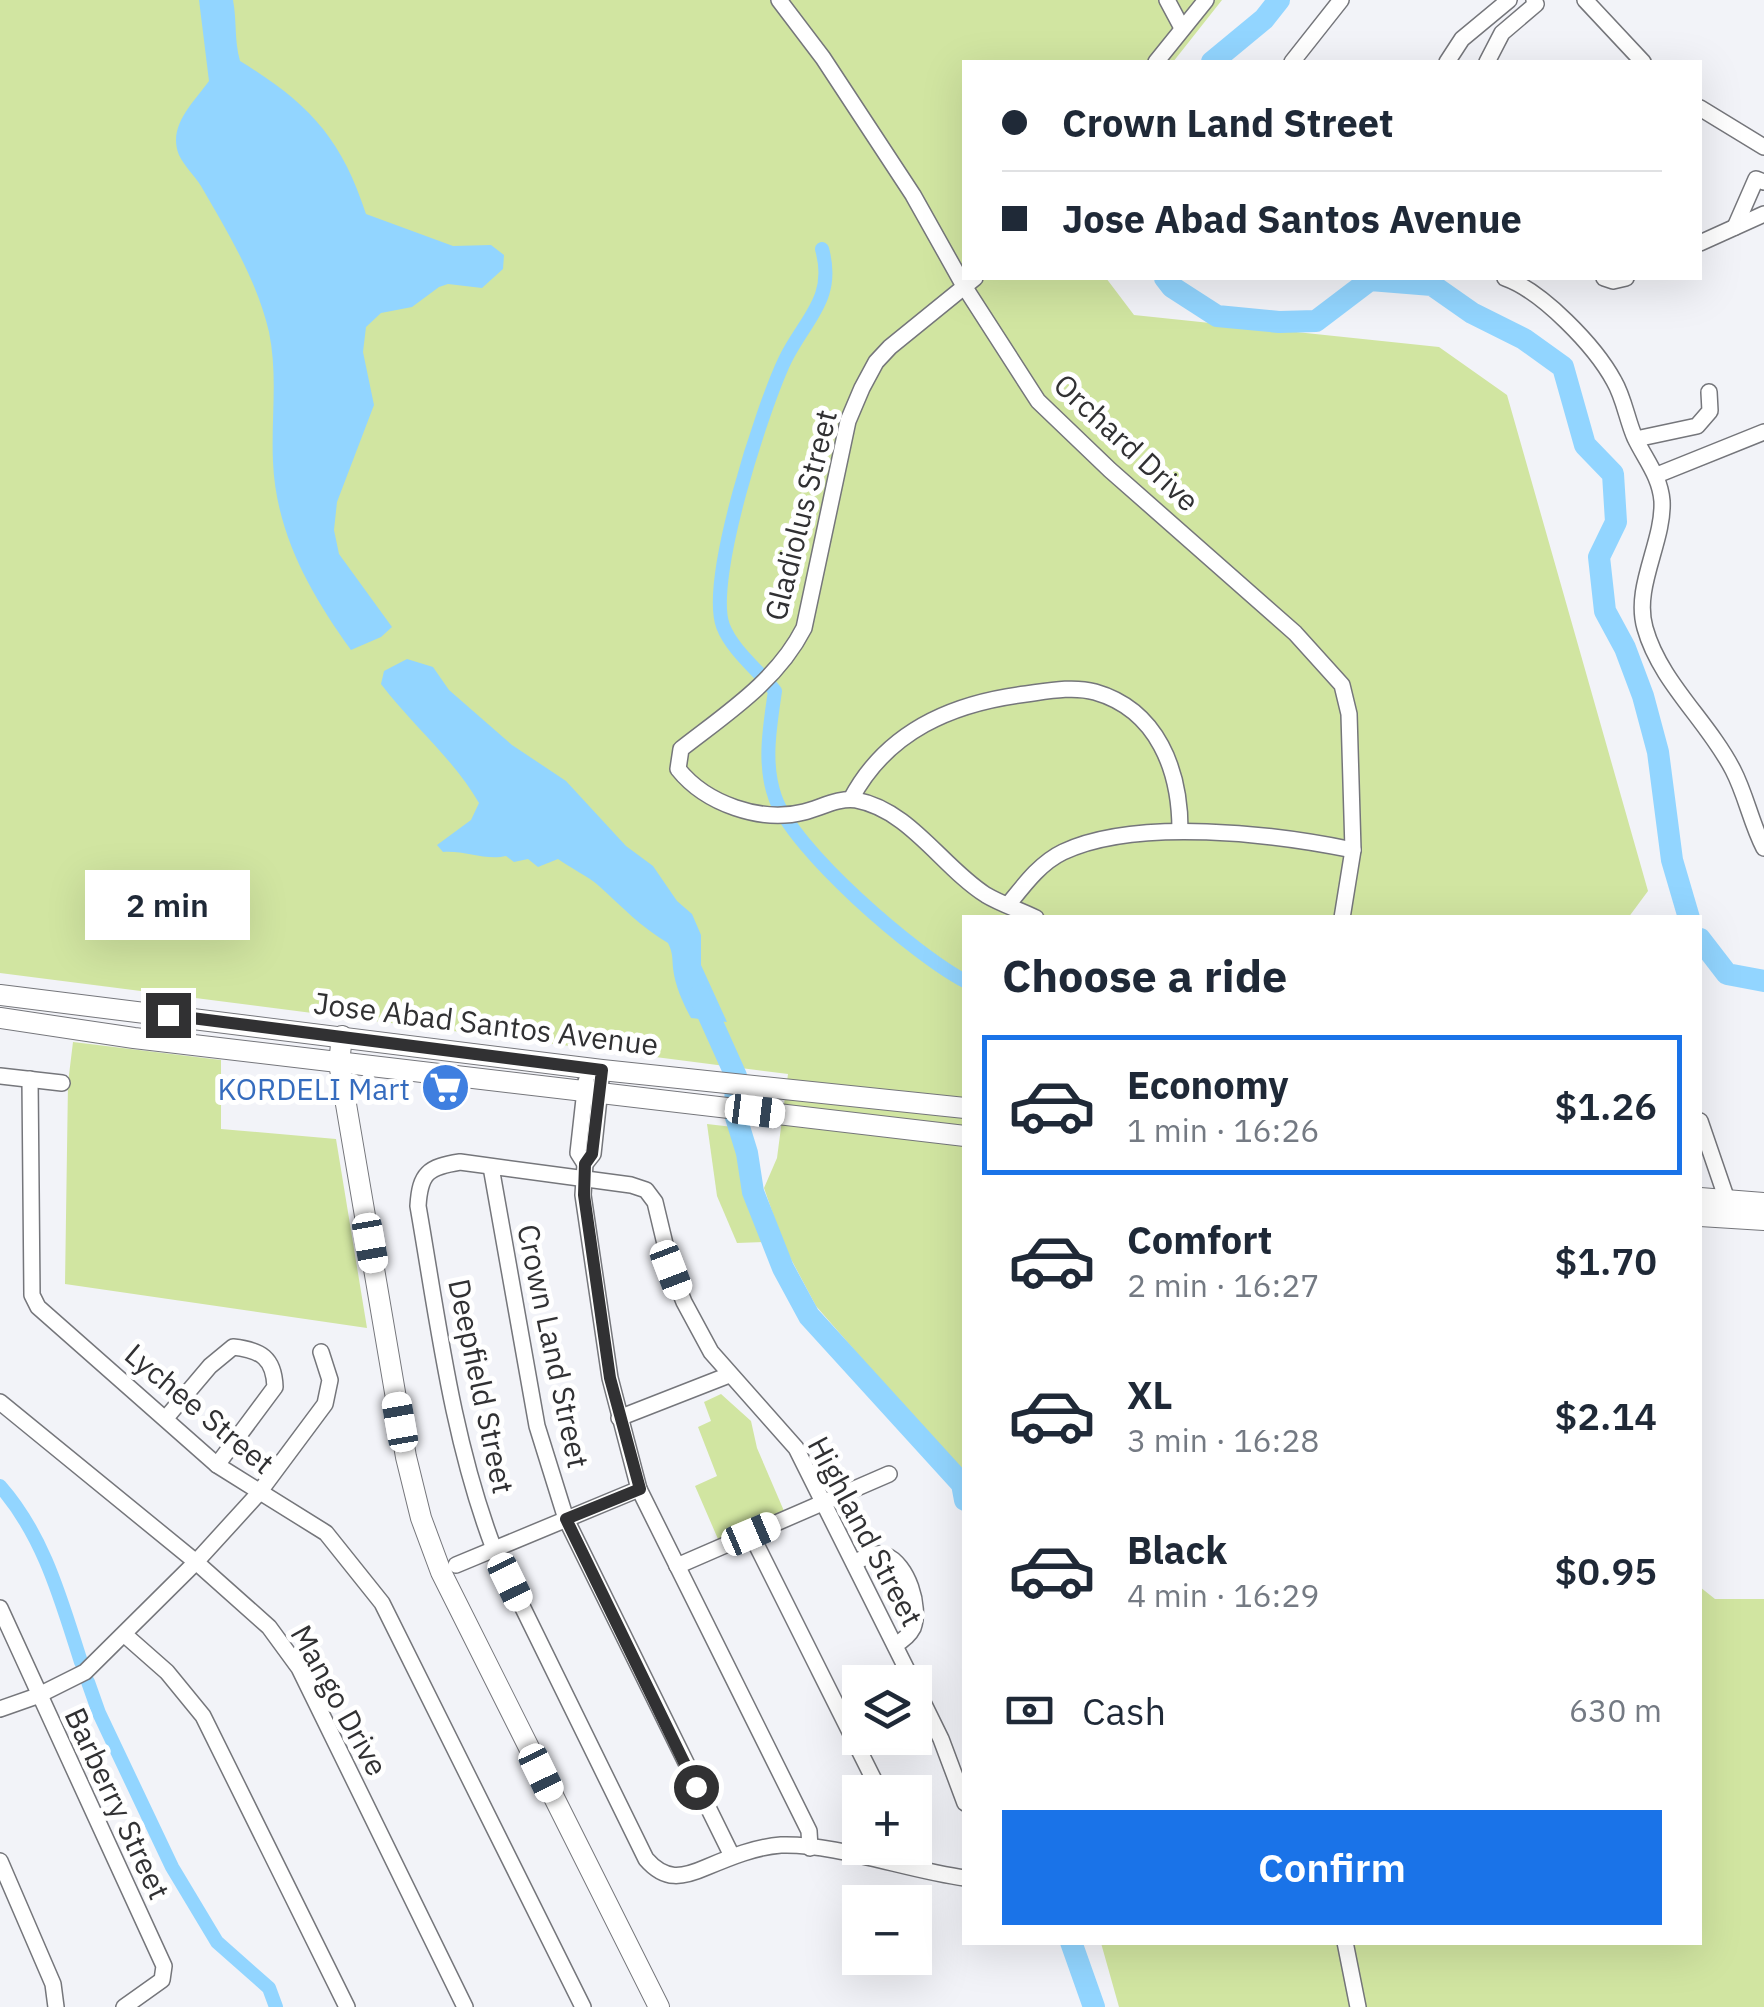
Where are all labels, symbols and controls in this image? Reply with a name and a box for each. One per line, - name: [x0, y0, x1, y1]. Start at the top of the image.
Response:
- text: Crown Land Street: [1062, 98, 1394, 147]
- text: Jose Abad Santos Avenue: [1062, 194, 1522, 243]
- street label: Orchard Drive: [1046, 365, 1208, 519]
- street label: Gladiolus Street: [755, 406, 845, 624]
- callout: 2 min: [86, 870, 250, 940]
- text: 2 min: [126, 884, 209, 926]
- text: Choose a ride: [1002, 946, 1287, 1004]
- street label: Jose Abad Santos Avenue: [311, 983, 661, 1063]
- route end: [146, 993, 191, 1038]
- icon: car: [1007, 1060, 1097, 1150]
- text: Economy: [1127, 1060, 1289, 1109]
- supermarket icon: KORDELI Mart: [419, 1062, 471, 1114]
- place label: KORDELI Mart: [218, 1069, 410, 1108]
- text: $1.26: [1554, 1081, 1657, 1130]
- car: [723, 1092, 787, 1130]
- text: 1 min · 16:26: [1127, 1109, 1320, 1151]
- car: [350, 1211, 390, 1275]
- icon: car: [1007, 1215, 1097, 1305]
- text: Comfort: [1127, 1215, 1272, 1264]
- street label: Crown Land Street: [509, 1221, 599, 1471]
- text: $1.70: [1554, 1236, 1657, 1285]
- car: [646, 1237, 696, 1303]
- text: 2 min · 16:27: [1127, 1264, 1320, 1306]
- street label: Deepfield Street: [440, 1275, 524, 1497]
- street label: Lychee Street: [117, 1334, 283, 1482]
- icon: car: [1007, 1370, 1097, 1460]
- text: XL: [1127, 1370, 1173, 1419]
- car: [380, 1390, 420, 1454]
- text: $2.14: [1554, 1391, 1657, 1440]
- text: 3 min · 16:28: [1127, 1419, 1320, 1461]
- street label: Highland Street: [800, 1429, 932, 1633]
- car: [718, 1508, 784, 1560]
- icon: car: [1007, 1525, 1097, 1615]
- text: Black: [1127, 1525, 1227, 1574]
- text: $0.95: [1554, 1546, 1657, 1595]
- car: [483, 1548, 537, 1616]
- text: 4 min · 16:29: [1127, 1574, 1320, 1616]
- street label: Mango Drive: [283, 1618, 397, 1782]
- map controls: [842, 1665, 932, 1975]
- button: layers: [842, 1665, 932, 1755]
- icon: cash: [1002, 1683, 1057, 1738]
- text: Cash: [1082, 1686, 1166, 1735]
- text: 630 m: [1569, 1689, 1662, 1731]
- street label: Barberry Street: [57, 1701, 179, 1905]
- car: [514, 1739, 568, 1807]
- route start: [674, 1765, 719, 1810]
- button: +: [842, 1775, 932, 1865]
- button: Confirm: [1002, 1810, 1662, 1925]
- button: −: [842, 1885, 932, 1975]

